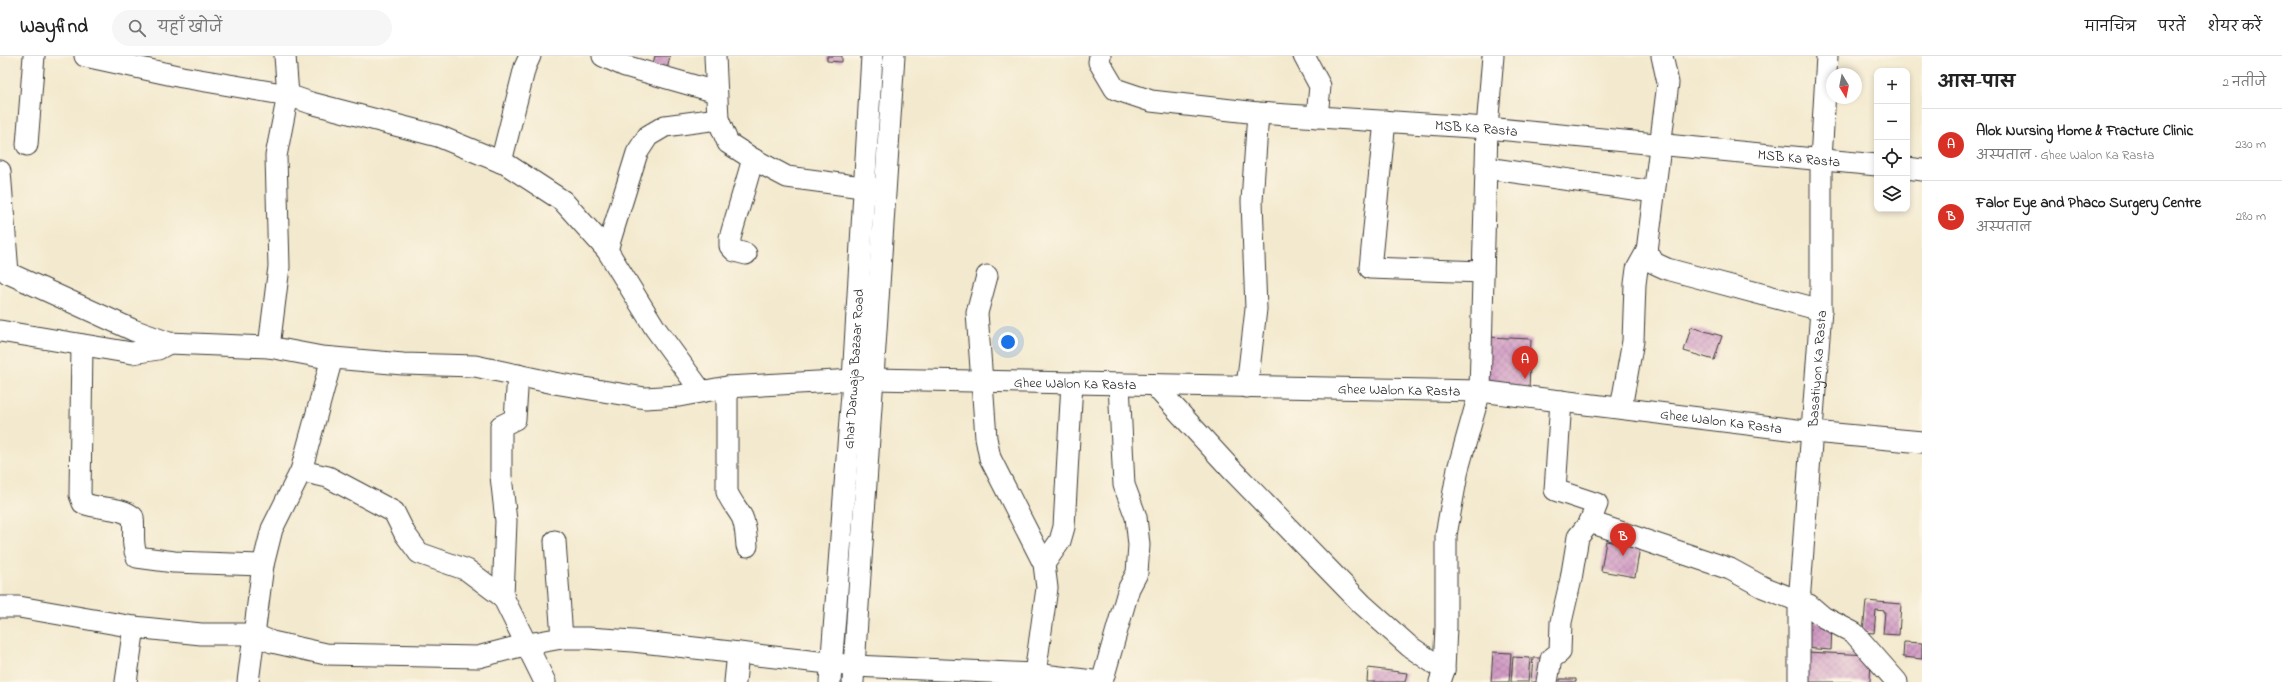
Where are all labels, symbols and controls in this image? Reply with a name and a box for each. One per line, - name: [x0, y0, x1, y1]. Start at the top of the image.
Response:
- search box: [112, 10, 392, 46]
- text: Wayfind: [20, 14, 88, 41]
- icon: search: [126, 17, 148, 39]
- text: यहाँ खोजें: [158, 17, 222, 39]
- text: मानचित्र: [2085, 17, 2136, 38]
- text: परतें: [2158, 17, 2186, 38]
- text: शेयर करें: [2208, 17, 2262, 38]
- north arrow: [1826, 68, 1862, 104]
- map controls: [1874, 68, 1910, 212]
- button: +: [1874, 68, 1910, 104]
- text: आस-पास: [1938, 70, 2015, 95]
- text: 2 नतीजे: [2223, 73, 2266, 92]
- button: −: [1874, 104, 1910, 140]
- street label: MSB Ka Rasta: [1434, 116, 1519, 143]
- text: Alok Nursing Home & Fracture Clinic: [1976, 120, 2193, 142]
- text: A: [1947, 135, 1955, 154]
- text: 230 m: [2235, 135, 2266, 154]
- button: locate: [1874, 140, 1910, 176]
- street label: MSB Ka Rasta: [1757, 145, 1841, 173]
- text: अस्पताल · Ghee Walon Ka Rasta: [1976, 146, 2154, 165]
- button: layers: [1874, 176, 1910, 212]
- text: Falor Eye and Phaco Surgery Centre: [1976, 192, 2201, 214]
- text: B: [1947, 207, 1955, 226]
- text: 280 m: [2236, 207, 2266, 226]
- text: अस्पताल: [1976, 218, 2031, 237]
- street label: Ghat Darwaja Bazaar Road: [839, 288, 870, 450]
- street label: Basatiyon Ka Rasta: [1803, 309, 1833, 429]
- your location: [998, 332, 1018, 352]
- pin: A: [1512, 346, 1538, 379]
- street label: Ghee Walon Ka Rasta: [1014, 373, 1137, 396]
- street label: Ghee Walon Ka Rasta: [1338, 379, 1461, 403]
- street label: Ghee Walon Ka Rasta: [1659, 404, 1783, 440]
- pin: B: [1610, 523, 1636, 556]

